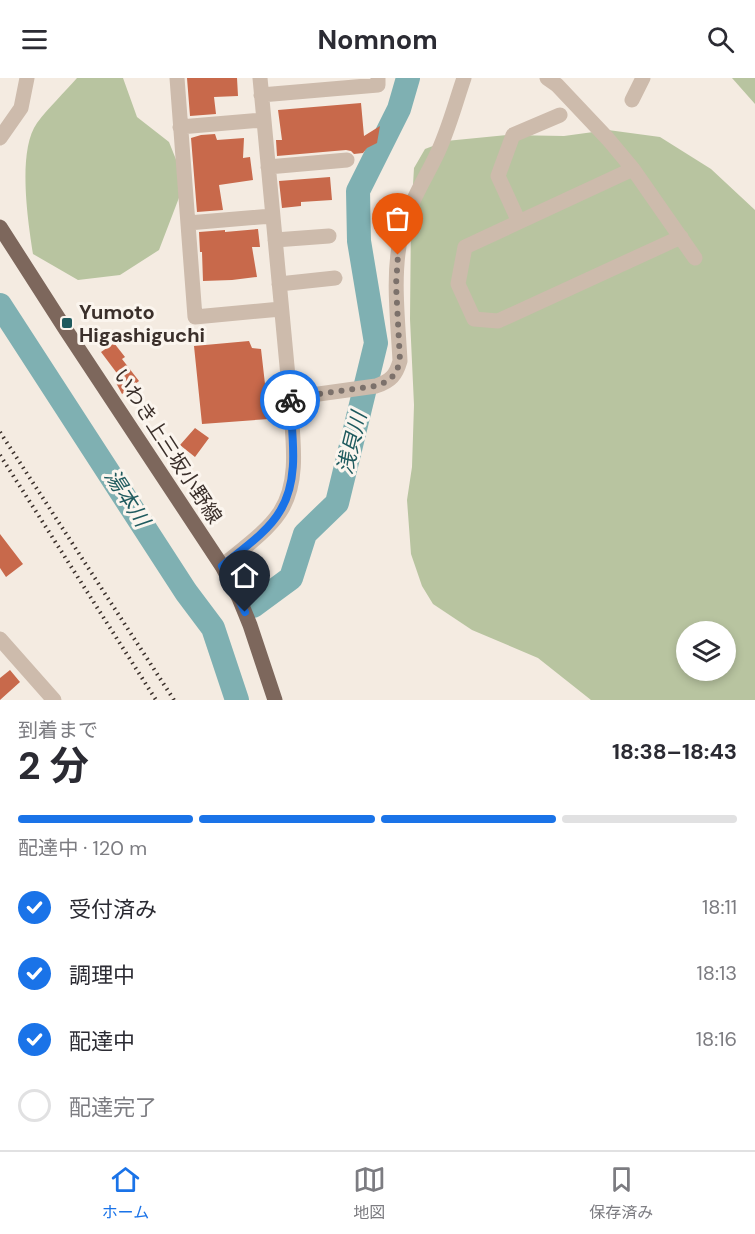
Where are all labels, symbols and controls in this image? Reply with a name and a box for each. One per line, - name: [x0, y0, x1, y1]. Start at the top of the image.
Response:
- text: Nomnom: [317, 22, 438, 57]
- icon: menu: [18, 23, 51, 56]
- icon: search: [704, 23, 737, 56]
- pin: [372, 193, 423, 255]
- icon: bag: [381, 202, 414, 235]
- place label: Yumoto Higashiguchi: [79, 299, 205, 348]
- marker: Yumoto Higashiguchi: [60, 316, 74, 330]
- street label: いわき上三坂小野線: [108, 363, 228, 529]
- courier: [260, 370, 320, 430]
- icon: bike: [274, 384, 307, 417]
- water label: 浅貝川: [331, 407, 374, 477]
- water label: 湯本川: [98, 464, 157, 534]
- pin: [219, 550, 270, 612]
- icon: home: [228, 559, 261, 592]
- map controls: [676, 621, 736, 681]
- button: layers: [676, 621, 736, 681]
- text: 到着まで: [18, 717, 98, 743]
- text: 18:38–18:43: [612, 737, 737, 766]
- text: 2 分: [18, 740, 89, 791]
- text: 配達中 · 120 m: [18, 835, 147, 861]
- icon: check: [18, 891, 51, 924]
- text: 18:11: [702, 894, 737, 920]
- text: 受付済み: [69, 895, 157, 924]
- icon: check: [18, 957, 51, 990]
- text: 18:13: [697, 960, 737, 986]
- text: 調理中: [69, 961, 135, 990]
- icon: check: [18, 1023, 51, 1056]
- text: 18:16: [696, 1026, 737, 1052]
- text: 配達中: [69, 1027, 135, 1056]
- text: 配達完了: [69, 1093, 157, 1122]
- tab: ホーム: [102, 1163, 149, 1223]
- tab: 地図: [353, 1163, 386, 1223]
- tab: 保存済み: [589, 1163, 653, 1223]

